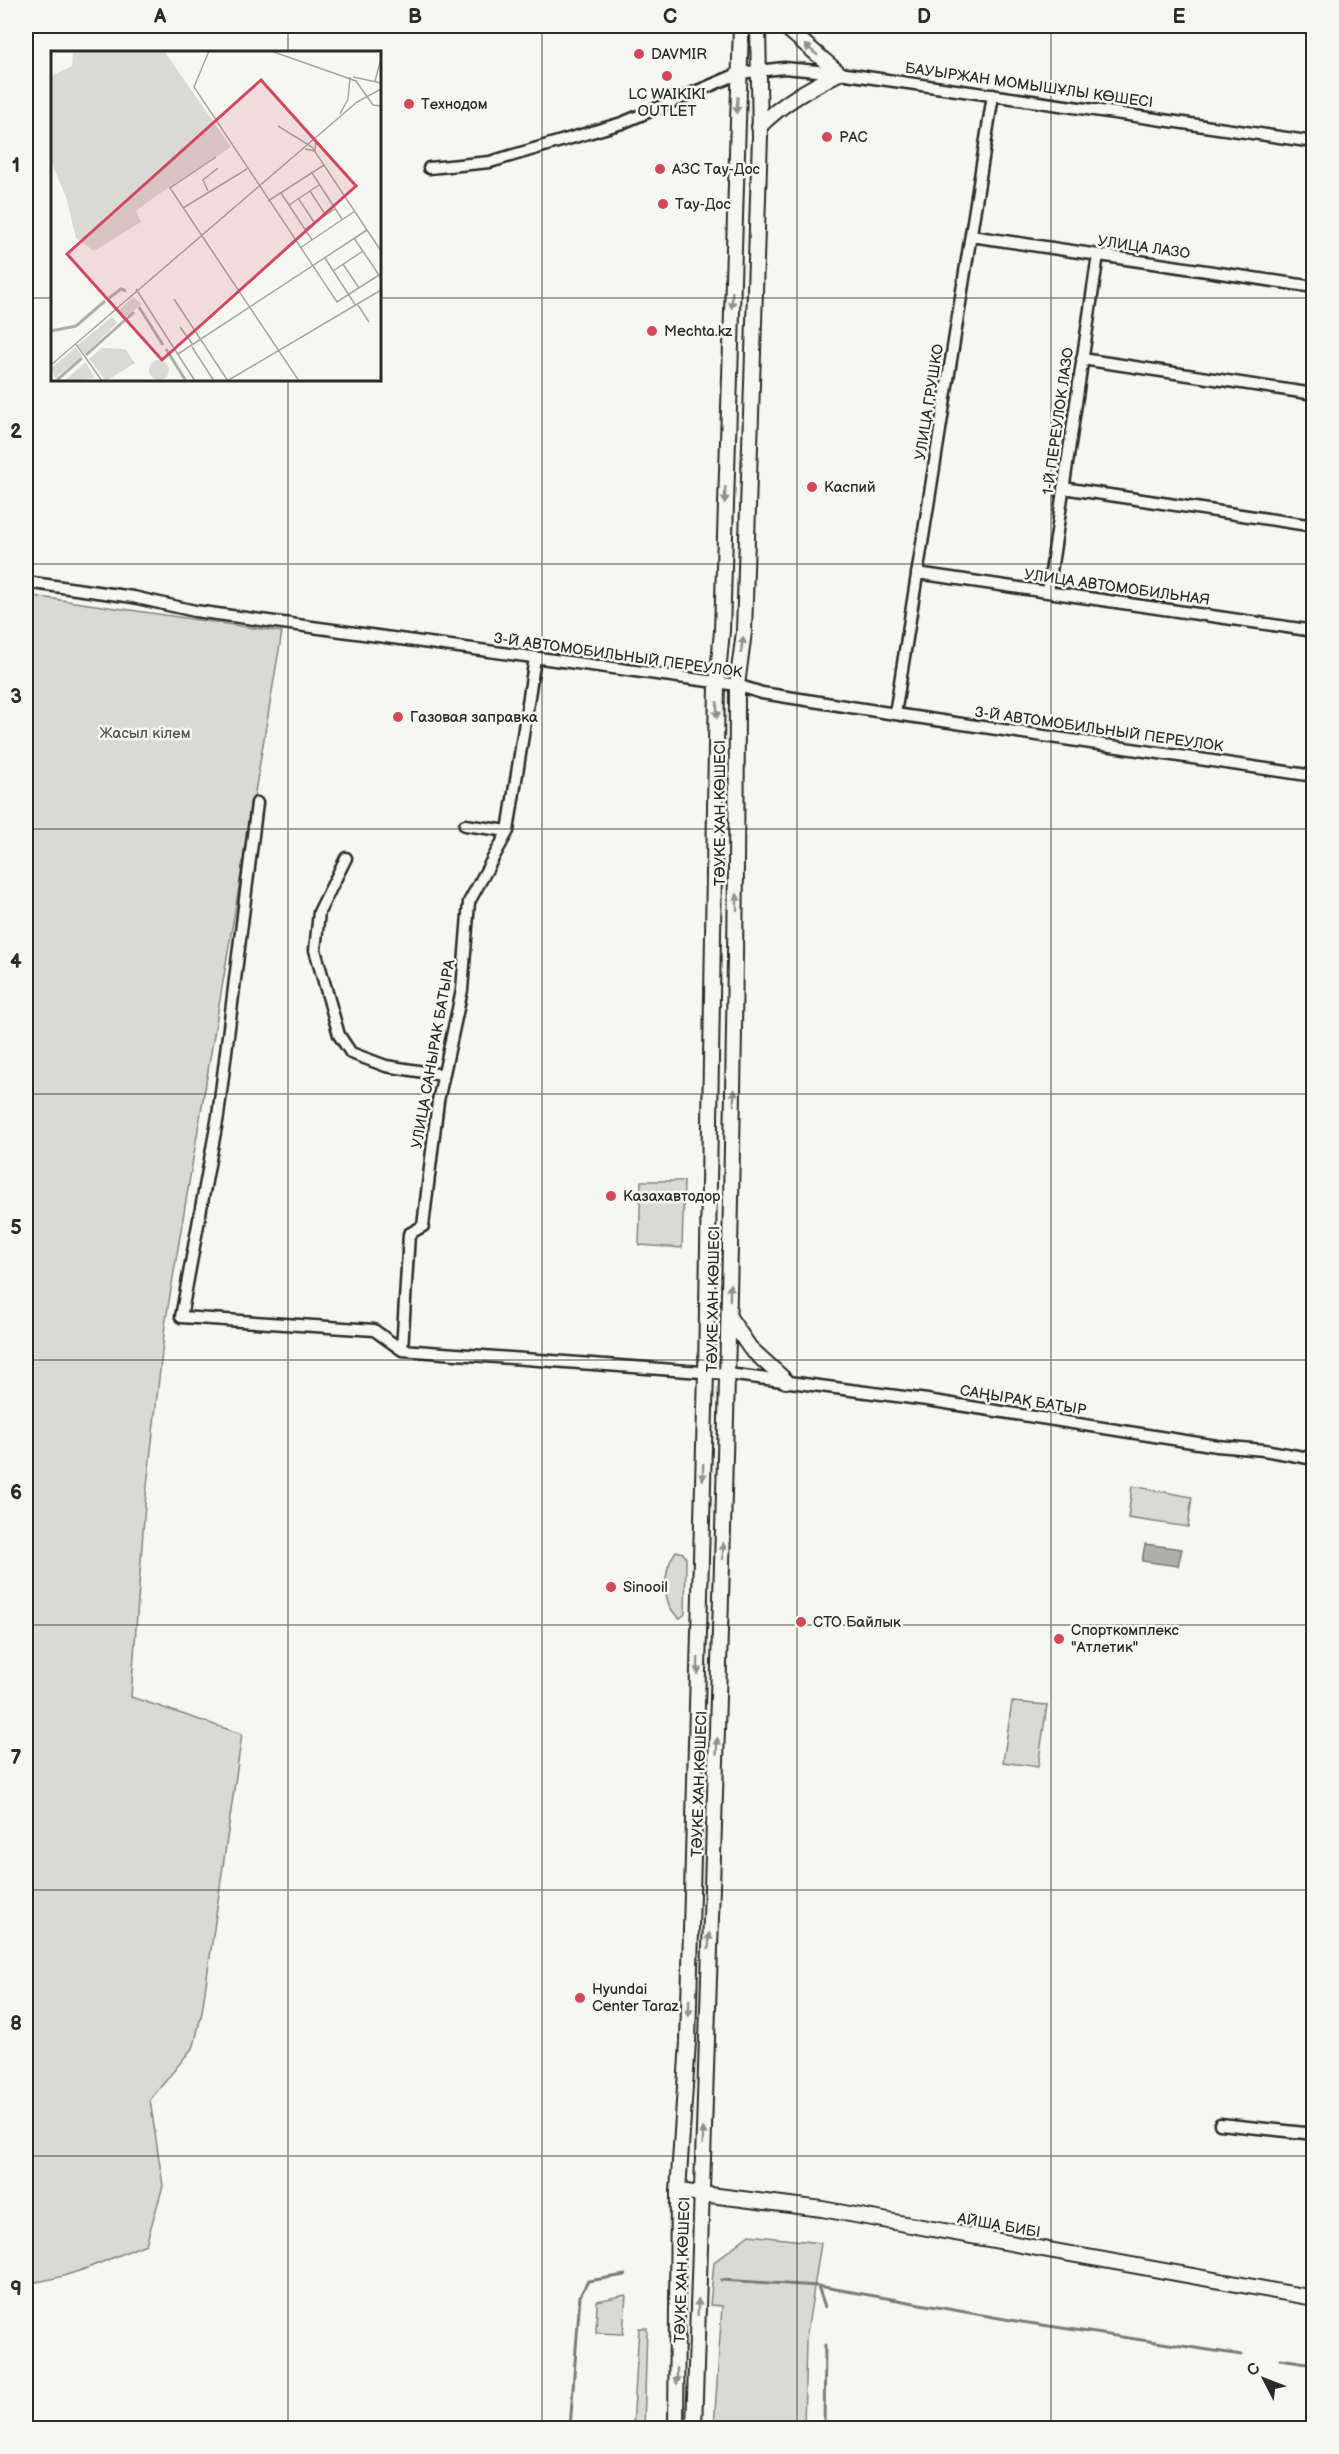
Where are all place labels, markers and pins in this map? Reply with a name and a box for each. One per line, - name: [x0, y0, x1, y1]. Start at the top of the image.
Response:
- place label: DAVMIR: [651, 45, 707, 64]
- marker: DAVMIR: [632, 47, 646, 61]
- marker: LC WAIKIKI OUTLET: [660, 69, 674, 83]
- place label: LC WAIKIKI OUTLET: [628, 85, 706, 121]
- place label: Технодом: [421, 95, 488, 114]
- marker: Технодом: [402, 97, 416, 111]
- place label: РАС: [839, 128, 868, 147]
- marker: РАС: [820, 130, 834, 144]
- place label: АЗС Тау-Дос: [671, 160, 761, 179]
- marker: АЗС Тау-Дос: [653, 162, 667, 176]
- place label: Тау-Дос: [675, 195, 731, 214]
- marker: Тау-Дос: [656, 197, 670, 211]
- place label: Mechta.kz: [664, 322, 733, 341]
- marker: Mechta.kz: [645, 324, 659, 338]
- place label: Каспий: [824, 478, 876, 497]
- marker: Каспий: [805, 480, 819, 494]
- place label: Газовая заправка: [410, 708, 538, 727]
- marker: Газовая заправка: [391, 710, 405, 724]
- place label: Казахавтодор: [623, 1187, 721, 1206]
- marker: Казахавтодор: [604, 1189, 618, 1203]
- place label: Sinooil: [623, 1578, 668, 1597]
- marker: Sinooil: [604, 1580, 618, 1594]
- place label: СТО Байлык: [813, 1613, 901, 1632]
- marker: СТО Байлык: [794, 1615, 808, 1629]
- place label: Спорткомплекс "Атлетик": [1071, 1621, 1180, 1657]
- marker: Спорткомплекс "Атлетик": [1052, 1632, 1066, 1646]
- place label: Hyundai Center Taraz: [592, 1980, 680, 2016]
- marker: Hyundai Center Taraz: [573, 1991, 587, 2005]

